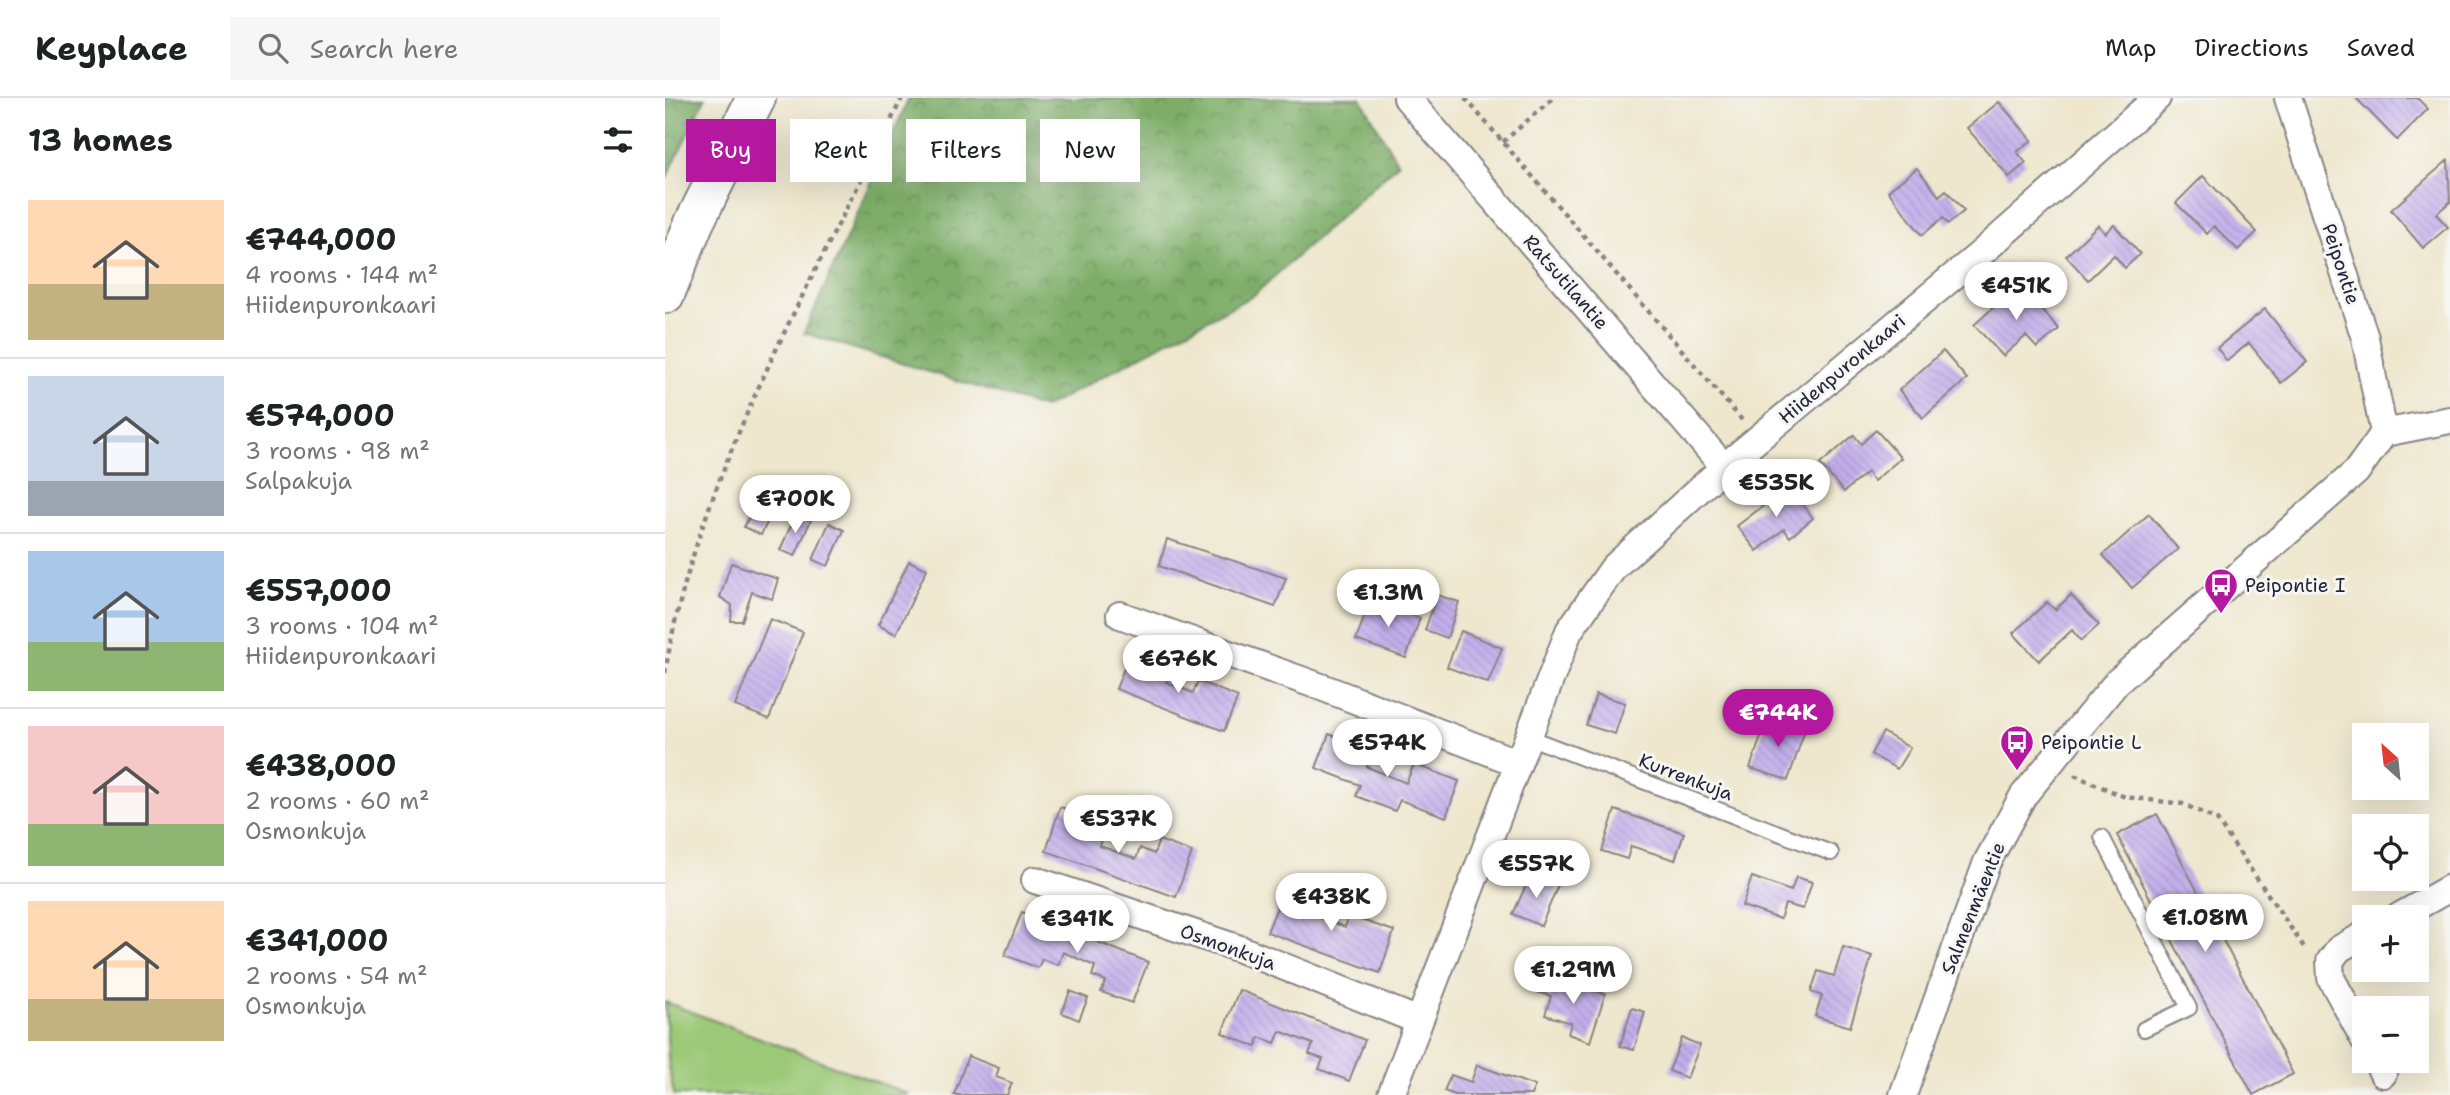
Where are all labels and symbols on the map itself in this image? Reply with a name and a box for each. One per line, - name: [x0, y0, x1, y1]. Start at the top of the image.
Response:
- street label: Peipontie: [2316, 220, 2366, 308]
- street label: Ratsutilantie: [1518, 229, 1614, 335]
- pin: €451K: [1967, 262, 2065, 322]
- street label: Hiidenpuronkaari: [1773, 309, 1911, 429]
- pin: €535K: [1727, 460, 1825, 519]
- pin: €700K: [746, 476, 844, 535]
- bus stop icon: Peipontie I: [2202, 566, 2240, 615]
- pin: €1.3M: [1339, 570, 1437, 629]
- place label: Peipontie I: [2245, 573, 2345, 598]
- pin: €676K: [1129, 636, 1227, 695]
- pin: €744K: [1729, 690, 1827, 749]
- pin: €574K: [1338, 720, 1436, 779]
- bus stop icon: Peipontie L: [1998, 723, 2036, 772]
- north arrow: [2352, 723, 2429, 800]
- place label: Peipontie L: [2041, 730, 2141, 755]
- street label: Kurrenkuja: [1635, 748, 1737, 806]
- pin: €537K: [1069, 796, 1167, 855]
- street label: Salmenmäentie: [1935, 838, 2011, 978]
- pin: €557K: [1487, 840, 1585, 900]
- pin: €438K: [1282, 874, 1380, 933]
- pin: €1.08M: [2148, 894, 2262, 954]
- pin: €341K: [1028, 896, 1126, 955]
- street label: Osmonkuja: [1177, 918, 1279, 976]
- pin: €1.29M: [1516, 946, 1630, 1006]

